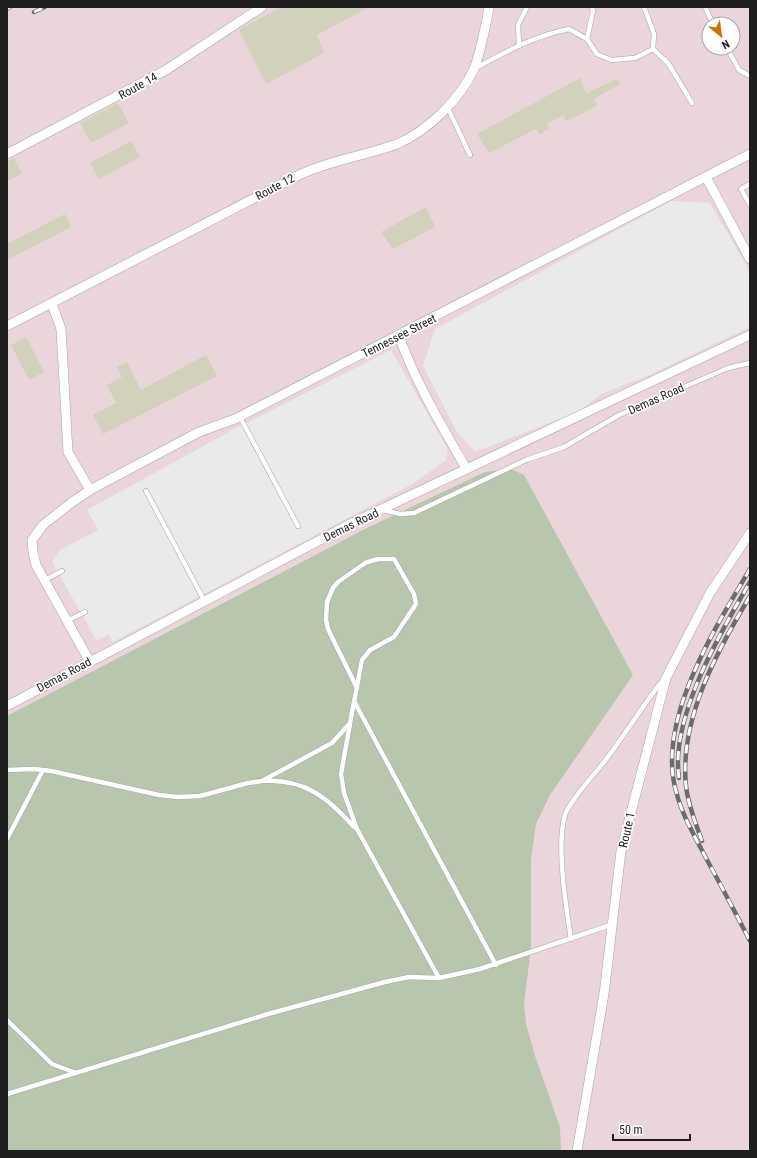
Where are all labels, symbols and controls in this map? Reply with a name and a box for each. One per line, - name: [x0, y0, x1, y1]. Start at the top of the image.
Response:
- north arrow: [701, 16, 741, 56]
- text: N: [719, 37, 732, 52]
- street label: Route 14: [116, 70, 160, 102]
- street label: Route 12: [253, 171, 297, 203]
- street label: Tennessee Street: [359, 311, 439, 361]
- street label: Demas Road: [626, 380, 686, 418]
- street label: Demas Road: [321, 506, 381, 544]
- street label: Demas Road: [34, 655, 94, 695]
- street label: Route 1: [616, 811, 638, 849]
- scale bar: [613, 1116, 690, 1142]
- text: 50 m: [619, 1123, 643, 1137]

